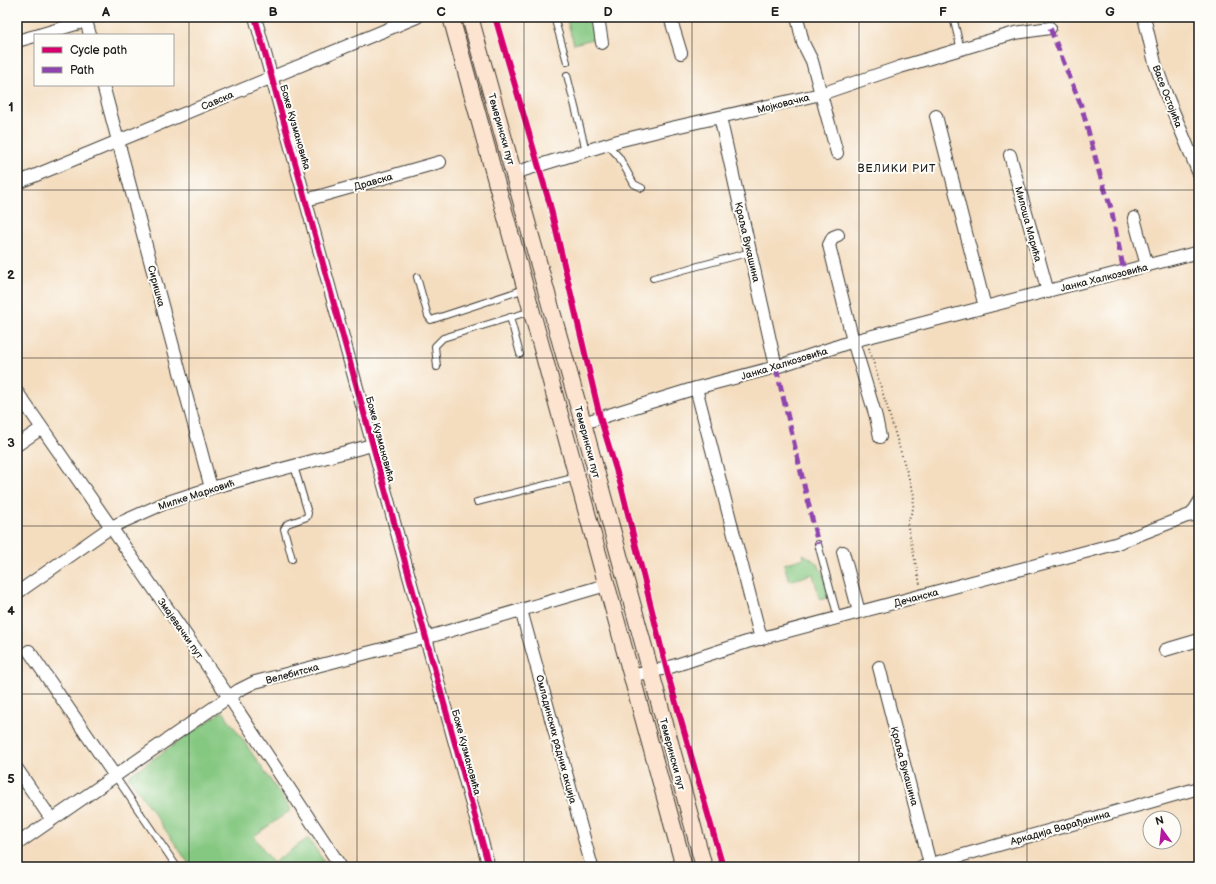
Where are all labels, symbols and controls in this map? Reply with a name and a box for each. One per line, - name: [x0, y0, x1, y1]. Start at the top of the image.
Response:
- text: A: [101, 4, 110, 20]
- text: B: [268, 4, 278, 20]
- text: C: [436, 4, 446, 20]
- text: D: [603, 4, 613, 20]
- text: E: [771, 4, 780, 20]
- text: F: [939, 4, 947, 20]
- text: G: [1105, 4, 1115, 20]
- legend: [34, 34, 174, 86]
- text: Cycle path: [70, 43, 127, 58]
- text: Path: [70, 63, 95, 78]
- street label: Васе Остојића: [1150, 63, 1185, 129]
- street label: Боже Кузмановића: [277, 83, 313, 171]
- street label: Савска: [199, 89, 235, 113]
- street label: Темерински пут: [485, 92, 517, 167]
- street label: Мојковачка: [756, 92, 811, 116]
- text: 1: [8, 99, 14, 115]
- district label: ВЕЛИКИ РИТ: [858, 162, 936, 175]
- street label: Дравска: [352, 171, 394, 193]
- street label: Милоша Марића: [1012, 185, 1044, 263]
- street label: Краља Вукашина: [732, 201, 762, 283]
- street label: Јанка Халкозовића: [1059, 261, 1149, 295]
- street label: Сиришка: [145, 264, 167, 308]
- text: 2: [7, 267, 15, 283]
- street label: Јанка Халкозовића: [740, 345, 829, 383]
- street label: Боже Кузмановића: [363, 395, 397, 483]
- street label: Темерински пут: [572, 405, 602, 480]
- text: 3: [7, 435, 15, 451]
- street label: Милке Марковић: [157, 477, 236, 513]
- street label: Дечанска: [893, 586, 940, 610]
- street label: Змајевачки пут: [155, 596, 206, 661]
- text: 4: [7, 603, 15, 619]
- street label: Велебитска: [264, 661, 320, 687]
- street label: Омладинских радних акција: [533, 674, 579, 805]
- street label: Боже Кузмановића: [449, 708, 483, 796]
- street label: Темерински пут: [657, 717, 687, 792]
- street label: Краља Вукашина: [888, 725, 920, 807]
- text: 5: [7, 771, 15, 787]
- street label: Аркадија Варађанина: [1008, 808, 1112, 848]
- north arrow: [1142, 810, 1182, 850]
- text: N: [1154, 813, 1165, 828]

